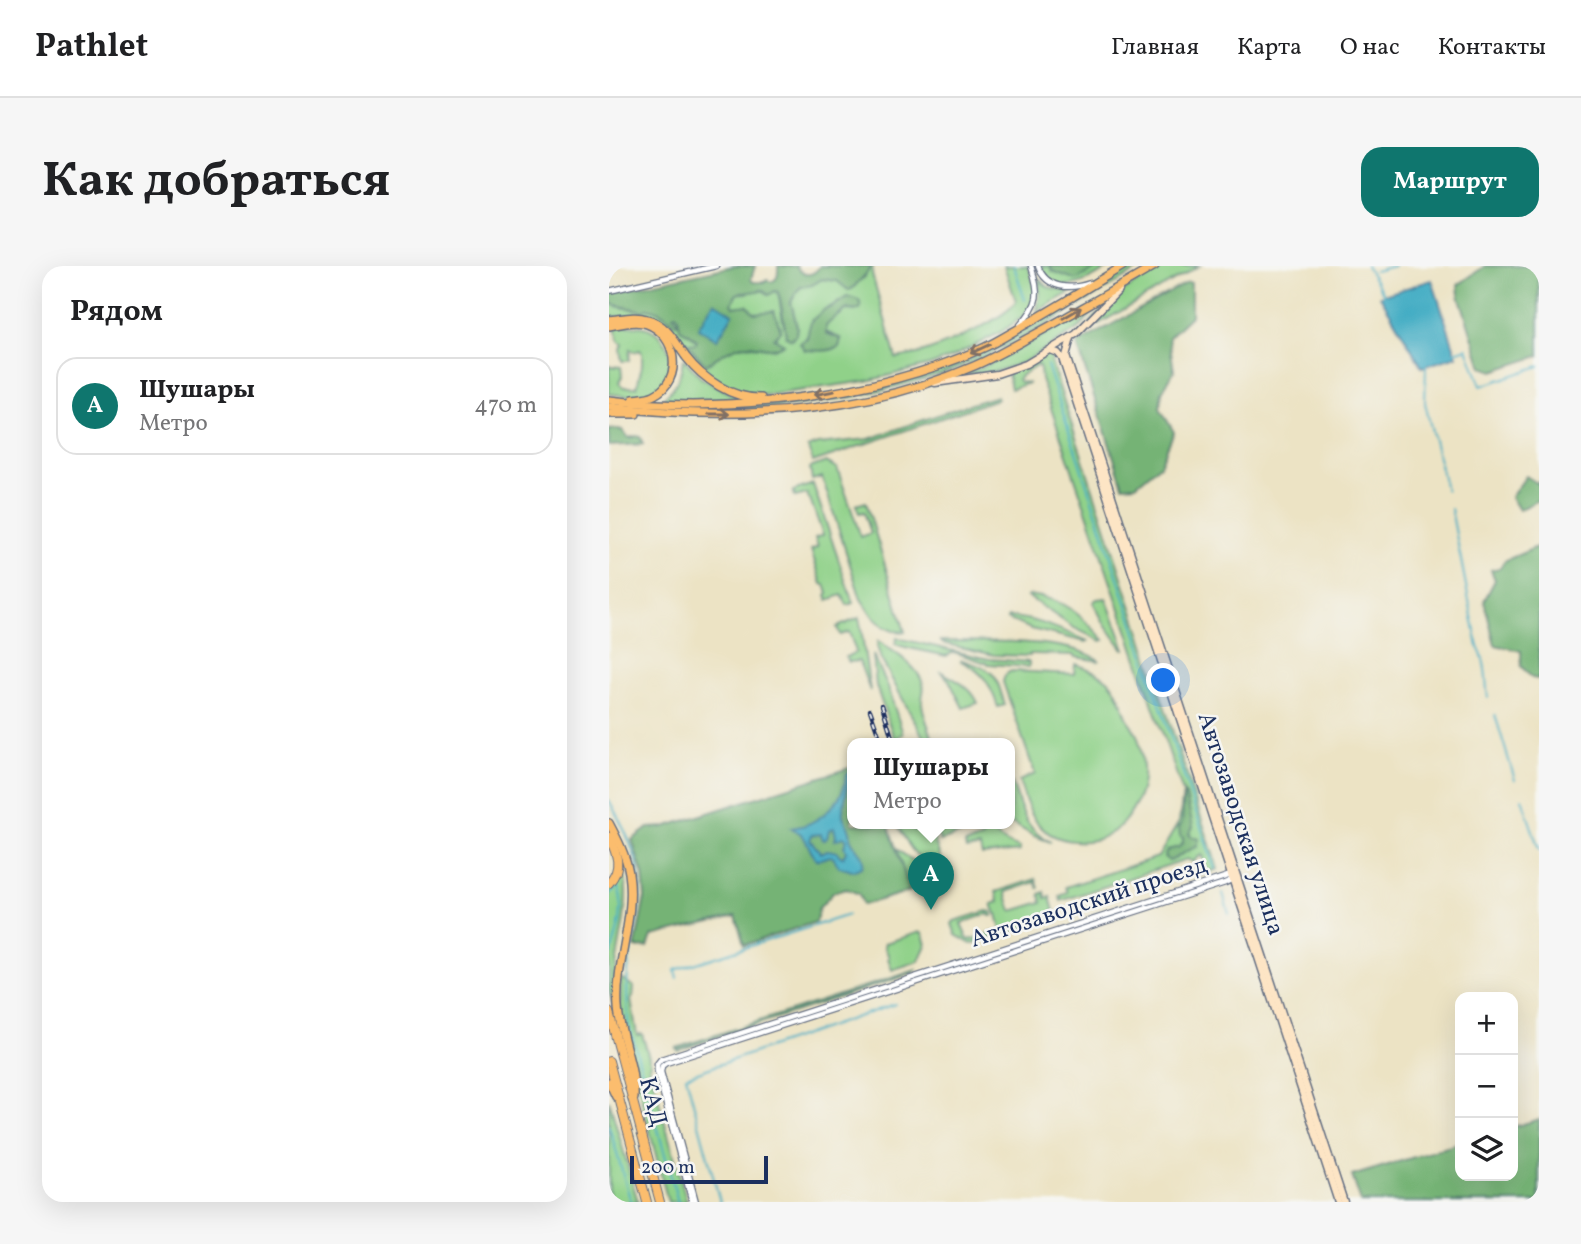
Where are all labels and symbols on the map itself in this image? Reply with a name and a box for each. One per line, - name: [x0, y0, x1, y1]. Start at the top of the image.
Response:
- one-way arrow: [1062, 306, 1082, 320]
- one-way arrow: [970, 343, 991, 357]
- one-way arrow: [813, 387, 836, 401]
- one-way arrow: [707, 407, 730, 421]
- your location: [1146, 663, 1180, 697]
- street label: Автозаводская улица: [1188, 708, 1292, 940]
- street label: Автозаводский проезд: [966, 848, 1212, 957]
- pin: A: [908, 852, 954, 910]
- street label: КАД: [629, 1073, 675, 1131]
- scale bar: [630, 1153, 768, 1185]

